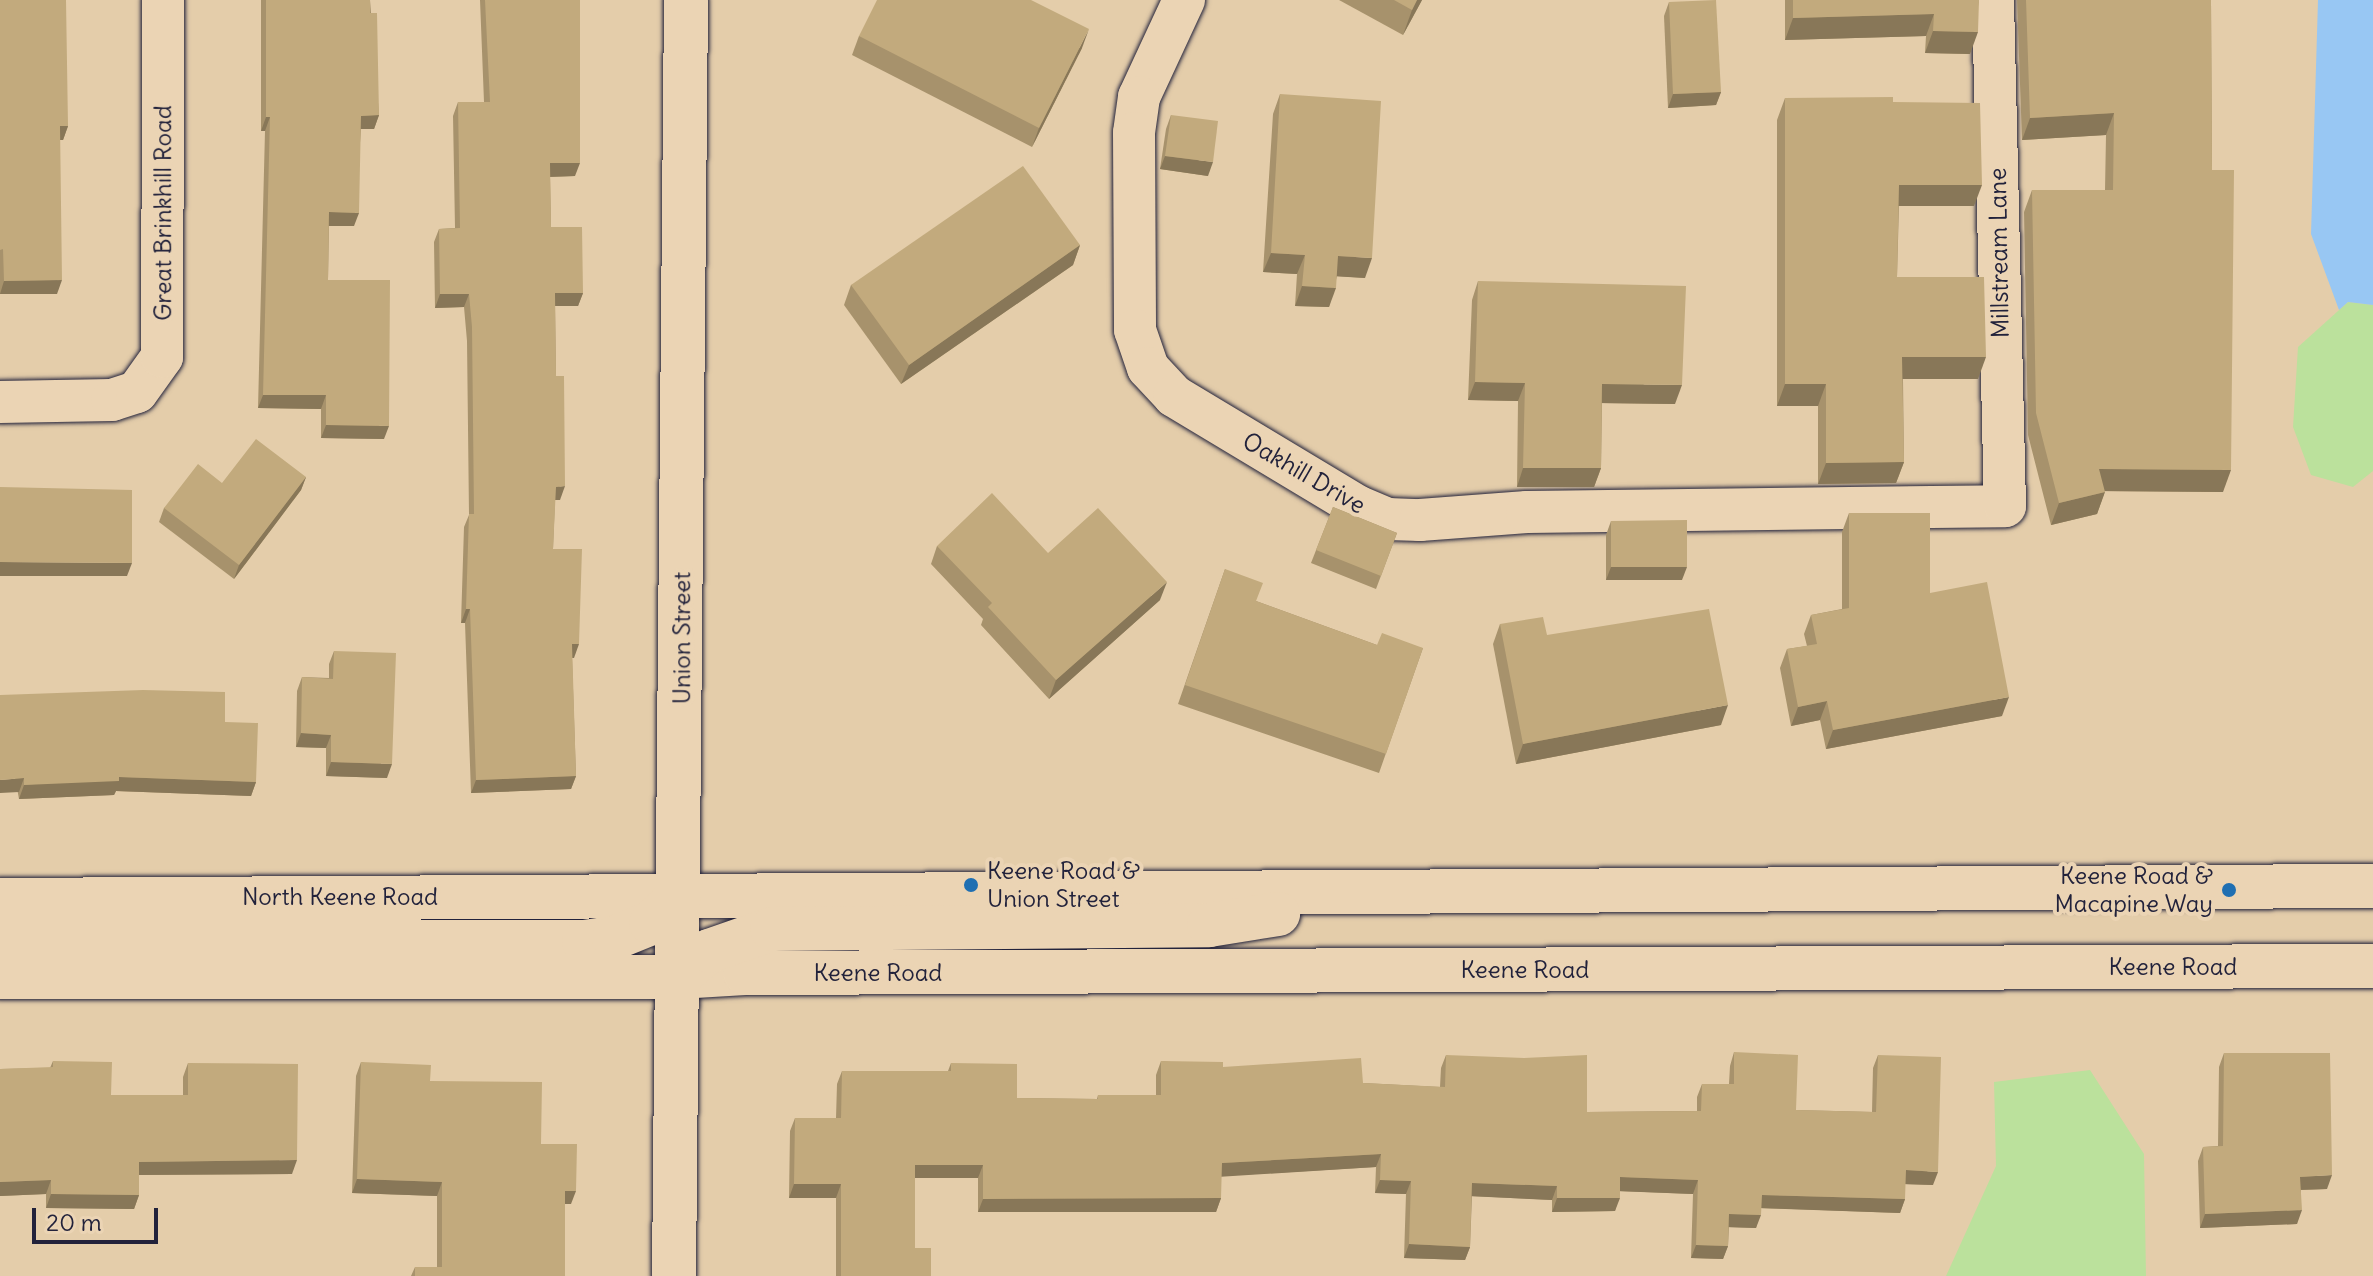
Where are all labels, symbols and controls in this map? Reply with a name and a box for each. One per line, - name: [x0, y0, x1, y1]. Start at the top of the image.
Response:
- street label: Great Brinkhill Road: [149, 105, 177, 321]
- street label: Millstream Lane: [1983, 168, 2015, 338]
- street label: Oakhill Drive: [1237, 426, 1371, 520]
- street label: Union Street: [668, 572, 696, 704]
- place label: Keene Road & Union Street: [987, 857, 1140, 913]
- place label: Keene Road & Macapine Way: [2055, 862, 2213, 918]
- marker: Keene Road & Union Street: [962, 876, 980, 894]
- marker: Keene Road & Macapine Way: [2220, 881, 2238, 899]
- street label: North Keene Road: [242, 883, 438, 911]
- street label: Keene Road: [2109, 953, 2237, 981]
- street label: Keene Road: [1461, 956, 1589, 984]
- street label: Keene Road: [814, 959, 942, 987]
- scale bar: [36, 1192, 162, 1242]
- text: 20 m: [46, 1207, 102, 1237]

